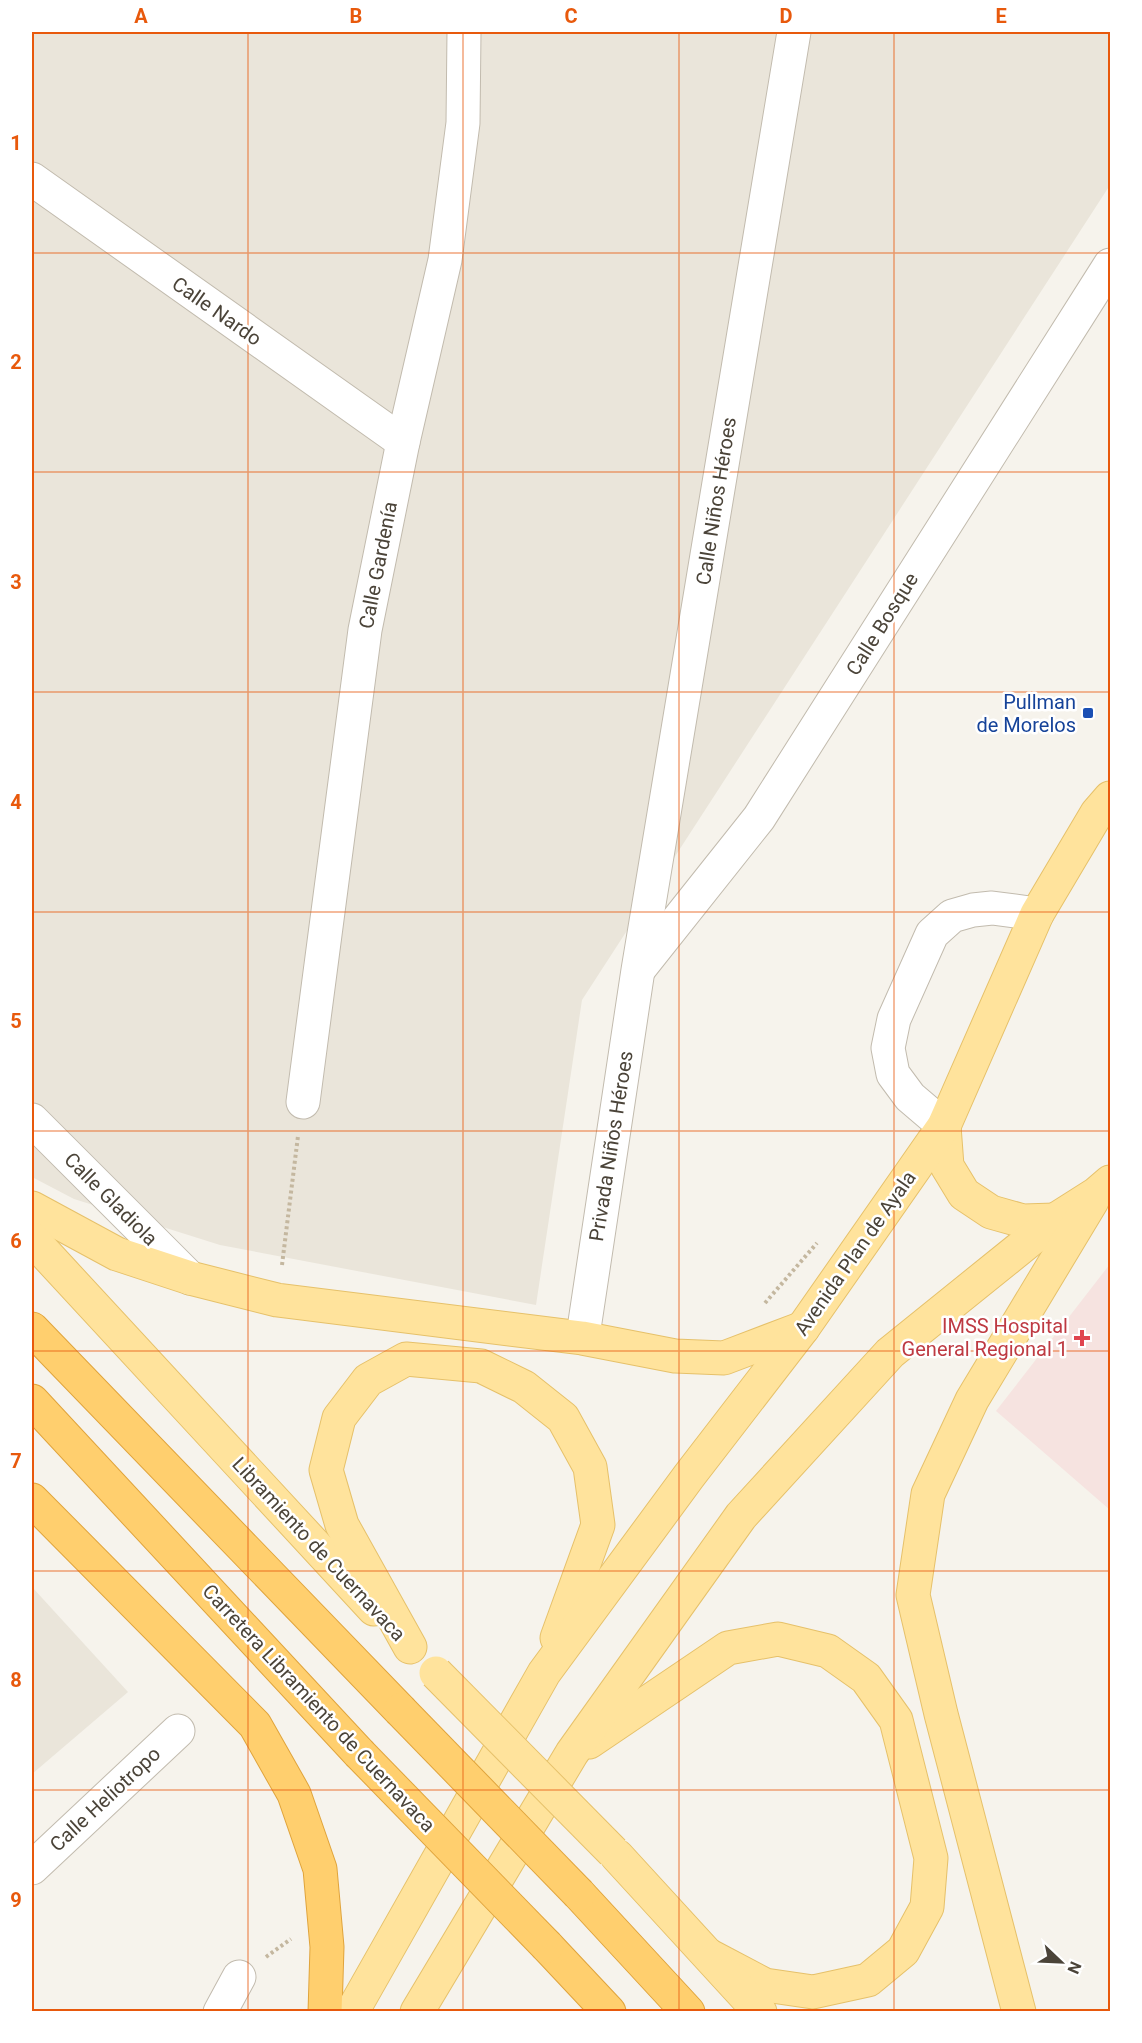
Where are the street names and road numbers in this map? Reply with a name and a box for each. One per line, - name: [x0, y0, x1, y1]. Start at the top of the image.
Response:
- street label: Calle Nardo: [168, 271, 266, 351]
- street label: Calle Niños Héroes: [691, 415, 741, 587]
- street label: Calle Gardenía: [354, 499, 402, 631]
- street label: Calle Bosque: [841, 568, 923, 680]
- street label: Privada Niños Héroes: [584, 1049, 638, 1243]
- street label: Calle Gladiola: [59, 1147, 163, 1251]
- street label: Avenida Plan de Ayala: [789, 1166, 921, 1340]
- street label: Libramiento de Cuernavaca: [227, 1452, 411, 1646]
- street label: Carretera Libramiento de Cuernavaca: [198, 1579, 440, 1837]
- street label: Calle Heliotropo: [45, 1742, 165, 1856]

